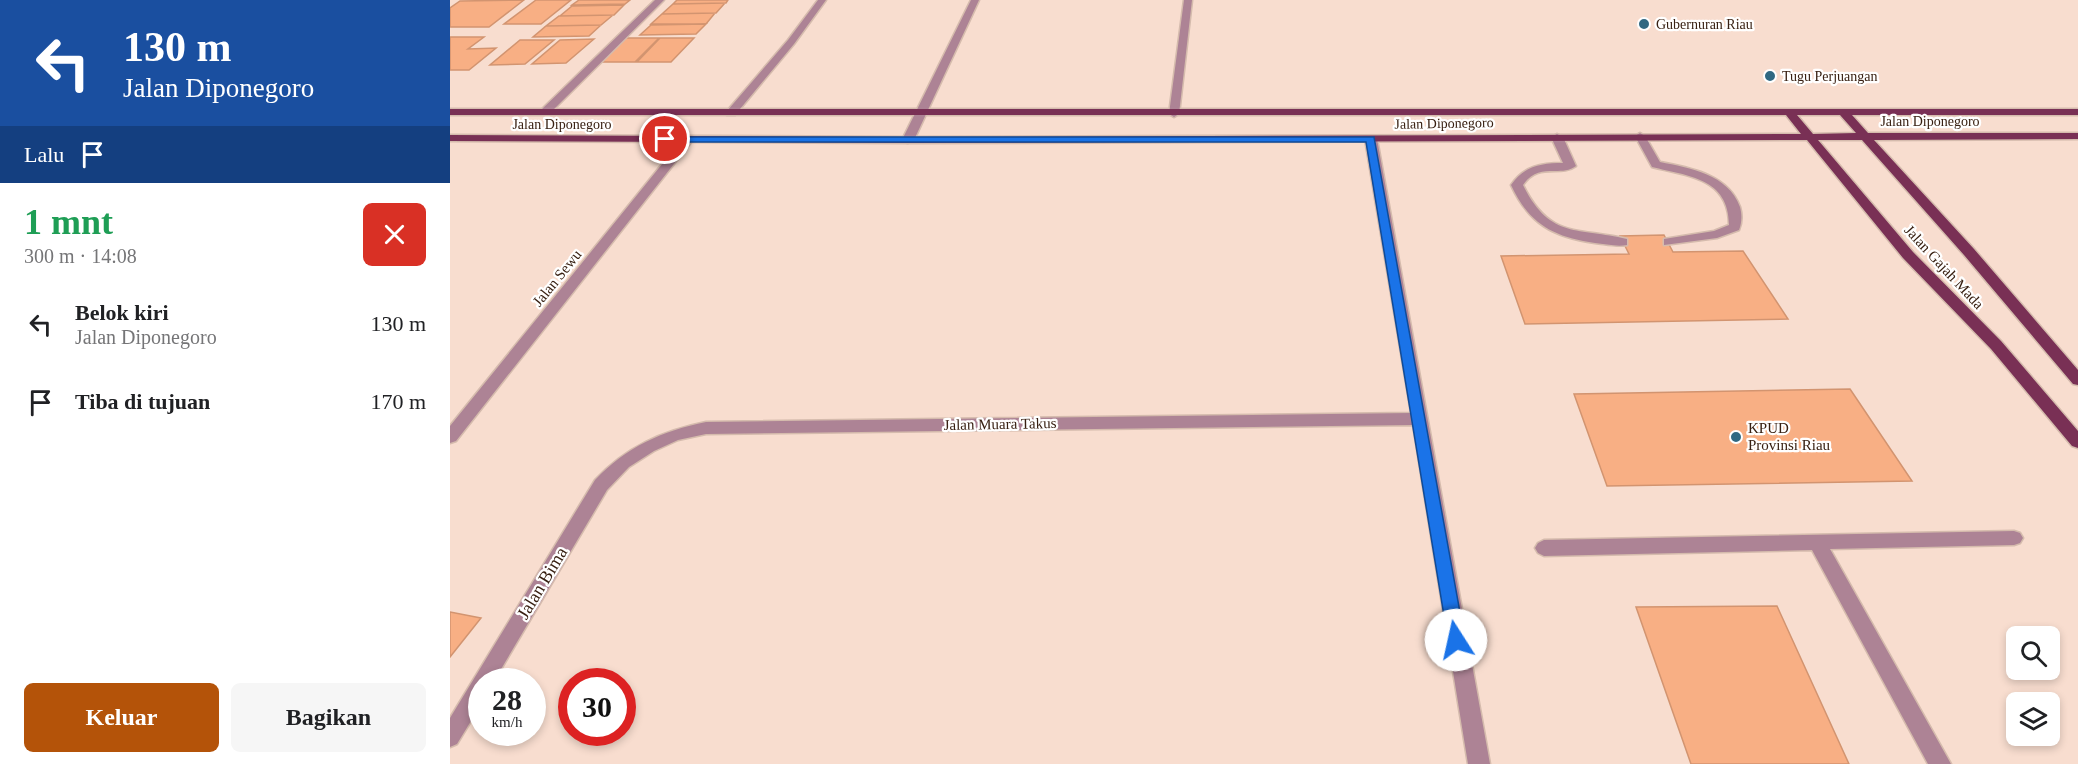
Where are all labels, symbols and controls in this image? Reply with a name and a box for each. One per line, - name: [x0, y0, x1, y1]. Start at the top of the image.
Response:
- marker: Gubernuran Riau: [1637, 17, 1651, 31]
- place label: Gubernuran Riau: [1656, 17, 1753, 32]
- icon: left: [24, 24, 102, 102]
- text: 130 m: [123, 24, 232, 70]
- marker: Tugu Perjuangan: [1763, 69, 1777, 83]
- place label: Tugu Perjuangan: [1782, 69, 1878, 84]
- text: Jalan Diponegoro: [123, 73, 314, 103]
- pin: [639, 113, 690, 164]
- street label: Jalan Diponegoro: [1880, 114, 1980, 129]
- street label: Jalan Diponegoro: [1394, 115, 1494, 132]
- street label: Jalan Diponegoro: [512, 117, 612, 132]
- icon: arrive: [648, 122, 681, 155]
- icon: arrive: [76, 138, 109, 171]
- text: Lalu: [24, 142, 64, 167]
- text: 1 mnt: [24, 202, 113, 242]
- button: close: [363, 203, 426, 266]
- street label: Jalan Gajah Mada: [1901, 222, 1987, 312]
- text: 300 m · 14:08: [24, 245, 137, 267]
- street label: Jalan Sewu: [529, 246, 585, 309]
- text: Belok kiri: [75, 300, 169, 325]
- icon: left: [24, 308, 57, 341]
- text: 130 m: [370, 311, 426, 336]
- text: Jalan Diponegoro: [75, 326, 217, 348]
- icon: arrive: [24, 386, 57, 419]
- text: Tiba di tujuan: [75, 389, 210, 414]
- text: 170 m: [370, 389, 426, 414]
- street label: Jalan Muara Takus: [943, 415, 1057, 433]
- place label: KPUD Provinsi Riau: [1748, 420, 1831, 453]
- marker: KPUD Provinsi Riau: [1729, 430, 1743, 444]
- street label: Jalan Bima: [513, 543, 571, 623]
- position arrow: [1424, 608, 1488, 672]
- map controls: [2006, 626, 2060, 746]
- button: search: [2006, 626, 2060, 680]
- speed limit sign: 30: [558, 668, 636, 746]
- button: Keluar: [24, 683, 219, 752]
- button: Bagikan: [231, 683, 426, 752]
- text: 28: [492, 683, 522, 716]
- button: layers: [2006, 692, 2060, 746]
- text: km/h: [492, 714, 522, 730]

